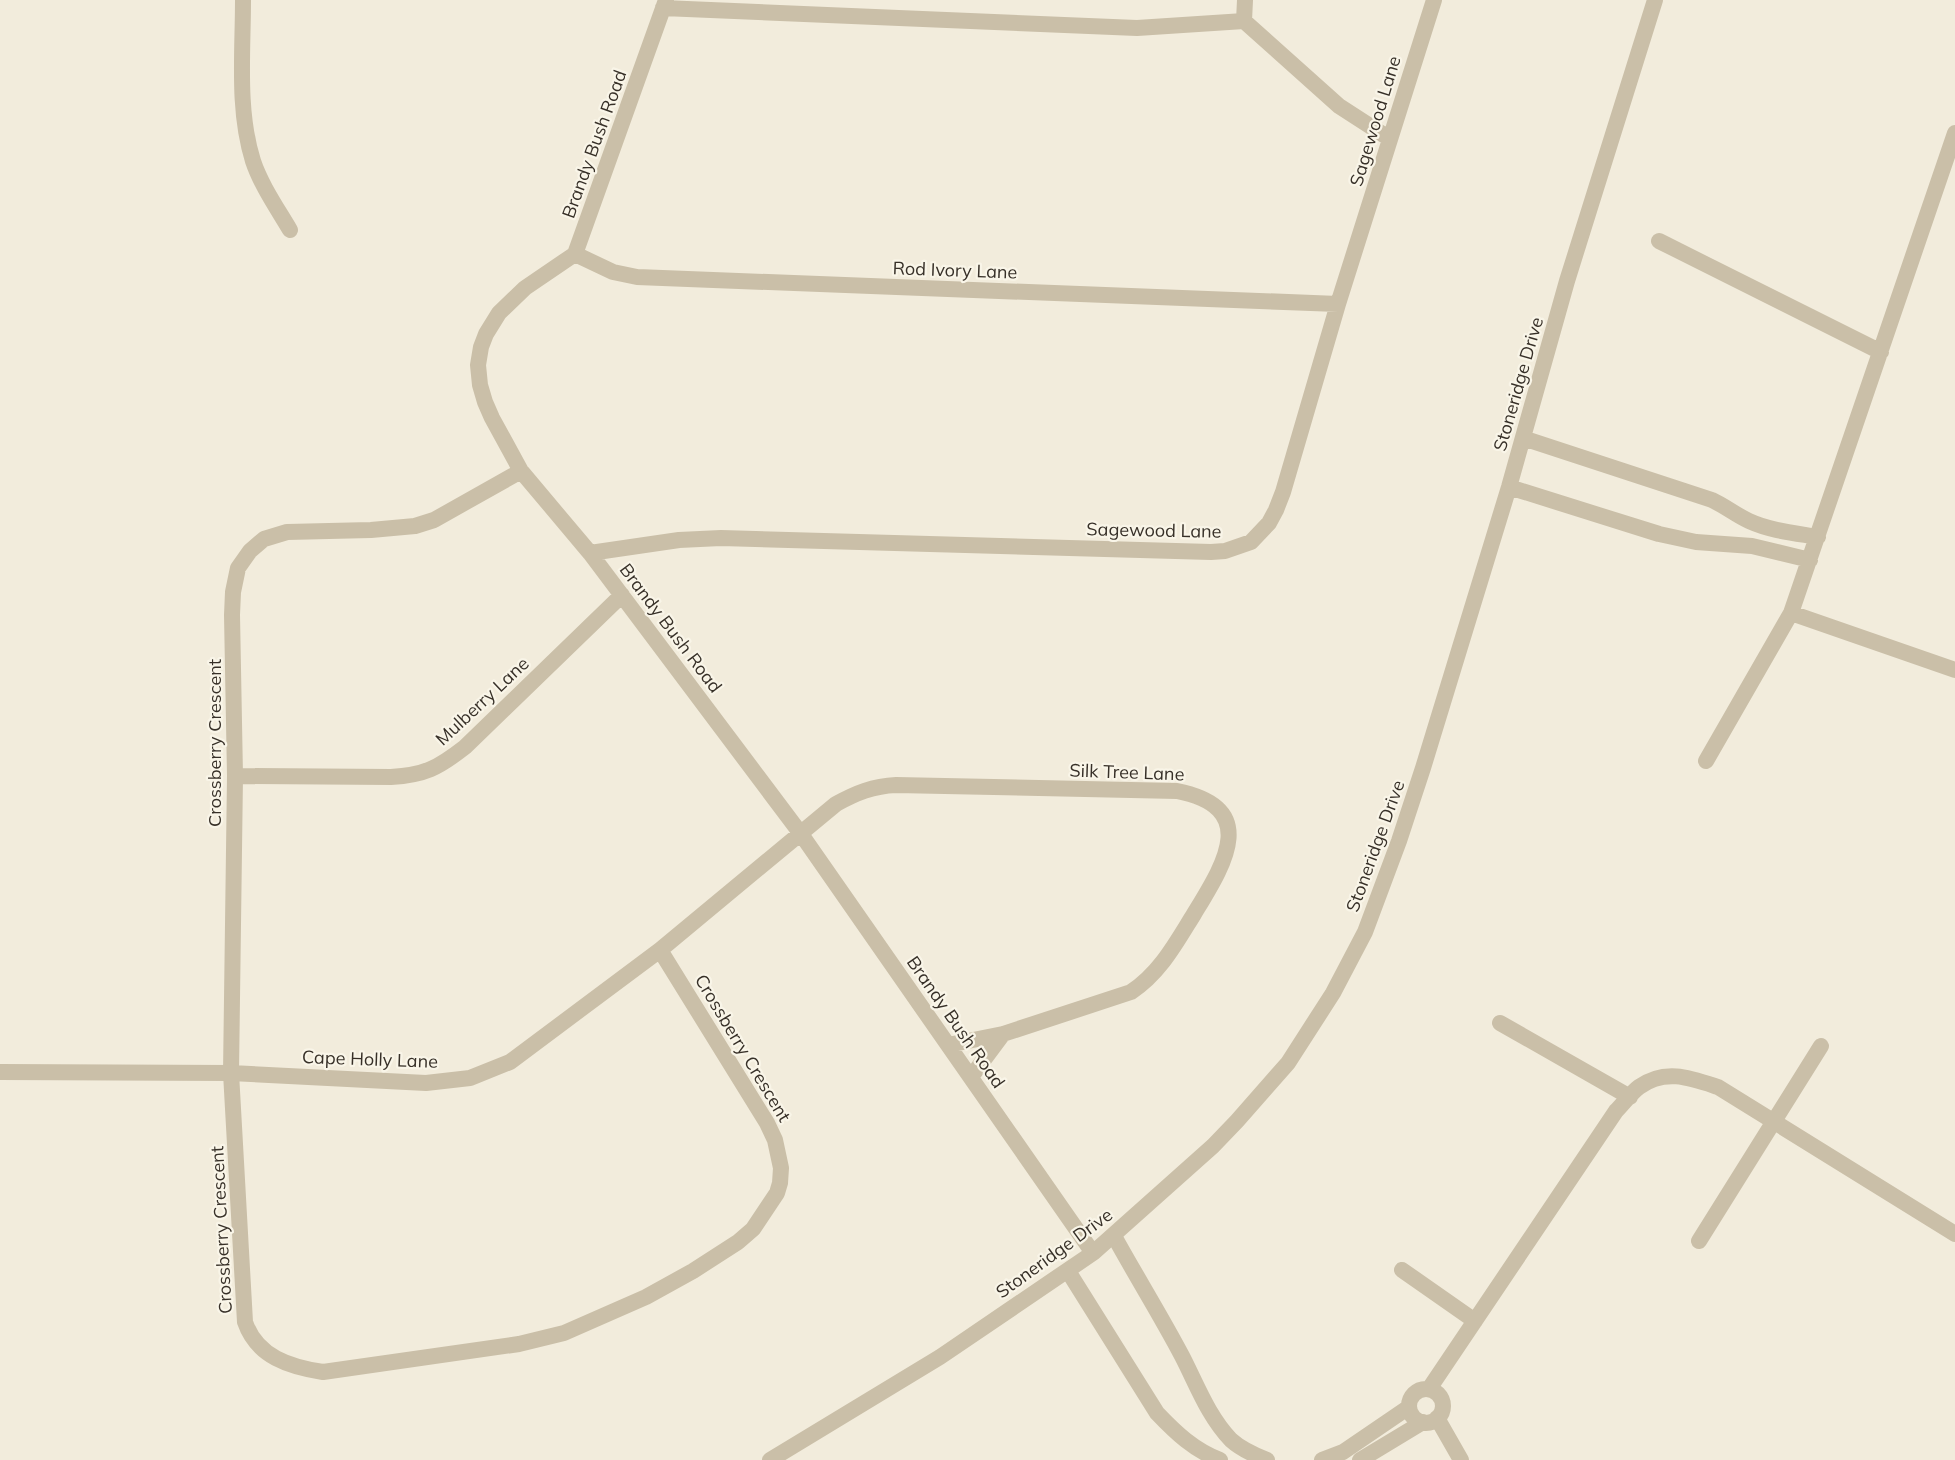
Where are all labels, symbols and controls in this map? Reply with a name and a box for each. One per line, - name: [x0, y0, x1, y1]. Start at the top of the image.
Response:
- street label: Sagewood Lane: [1344, 53, 1406, 189]
- street label: Brandy Bush Road: [557, 67, 631, 221]
- street label: Rod Ivory Lane: [892, 256, 1018, 284]
- street label: Stoneridge Drive: [1488, 314, 1548, 454]
- street label: Sagewood Lane: [1086, 517, 1222, 543]
- street label: Brandy Bush Road: [615, 559, 727, 697]
- street label: Mulberry Lane: [430, 652, 534, 750]
- street label: Crossberry Crescent: [203, 659, 226, 827]
- street label: Silk Tree Lane: [1069, 759, 1185, 785]
- street label: Stoneridge Drive: [1341, 777, 1409, 915]
- street label: Brandy Bush Road: [902, 951, 1010, 1093]
- street label: Crossberry Crescent: [690, 970, 796, 1126]
- street label: Cape Holly Lane: [302, 1045, 438, 1073]
- street label: Crossberry Crescent: [205, 1145, 237, 1315]
- street label: Stoneridge Drive: [991, 1203, 1117, 1303]

